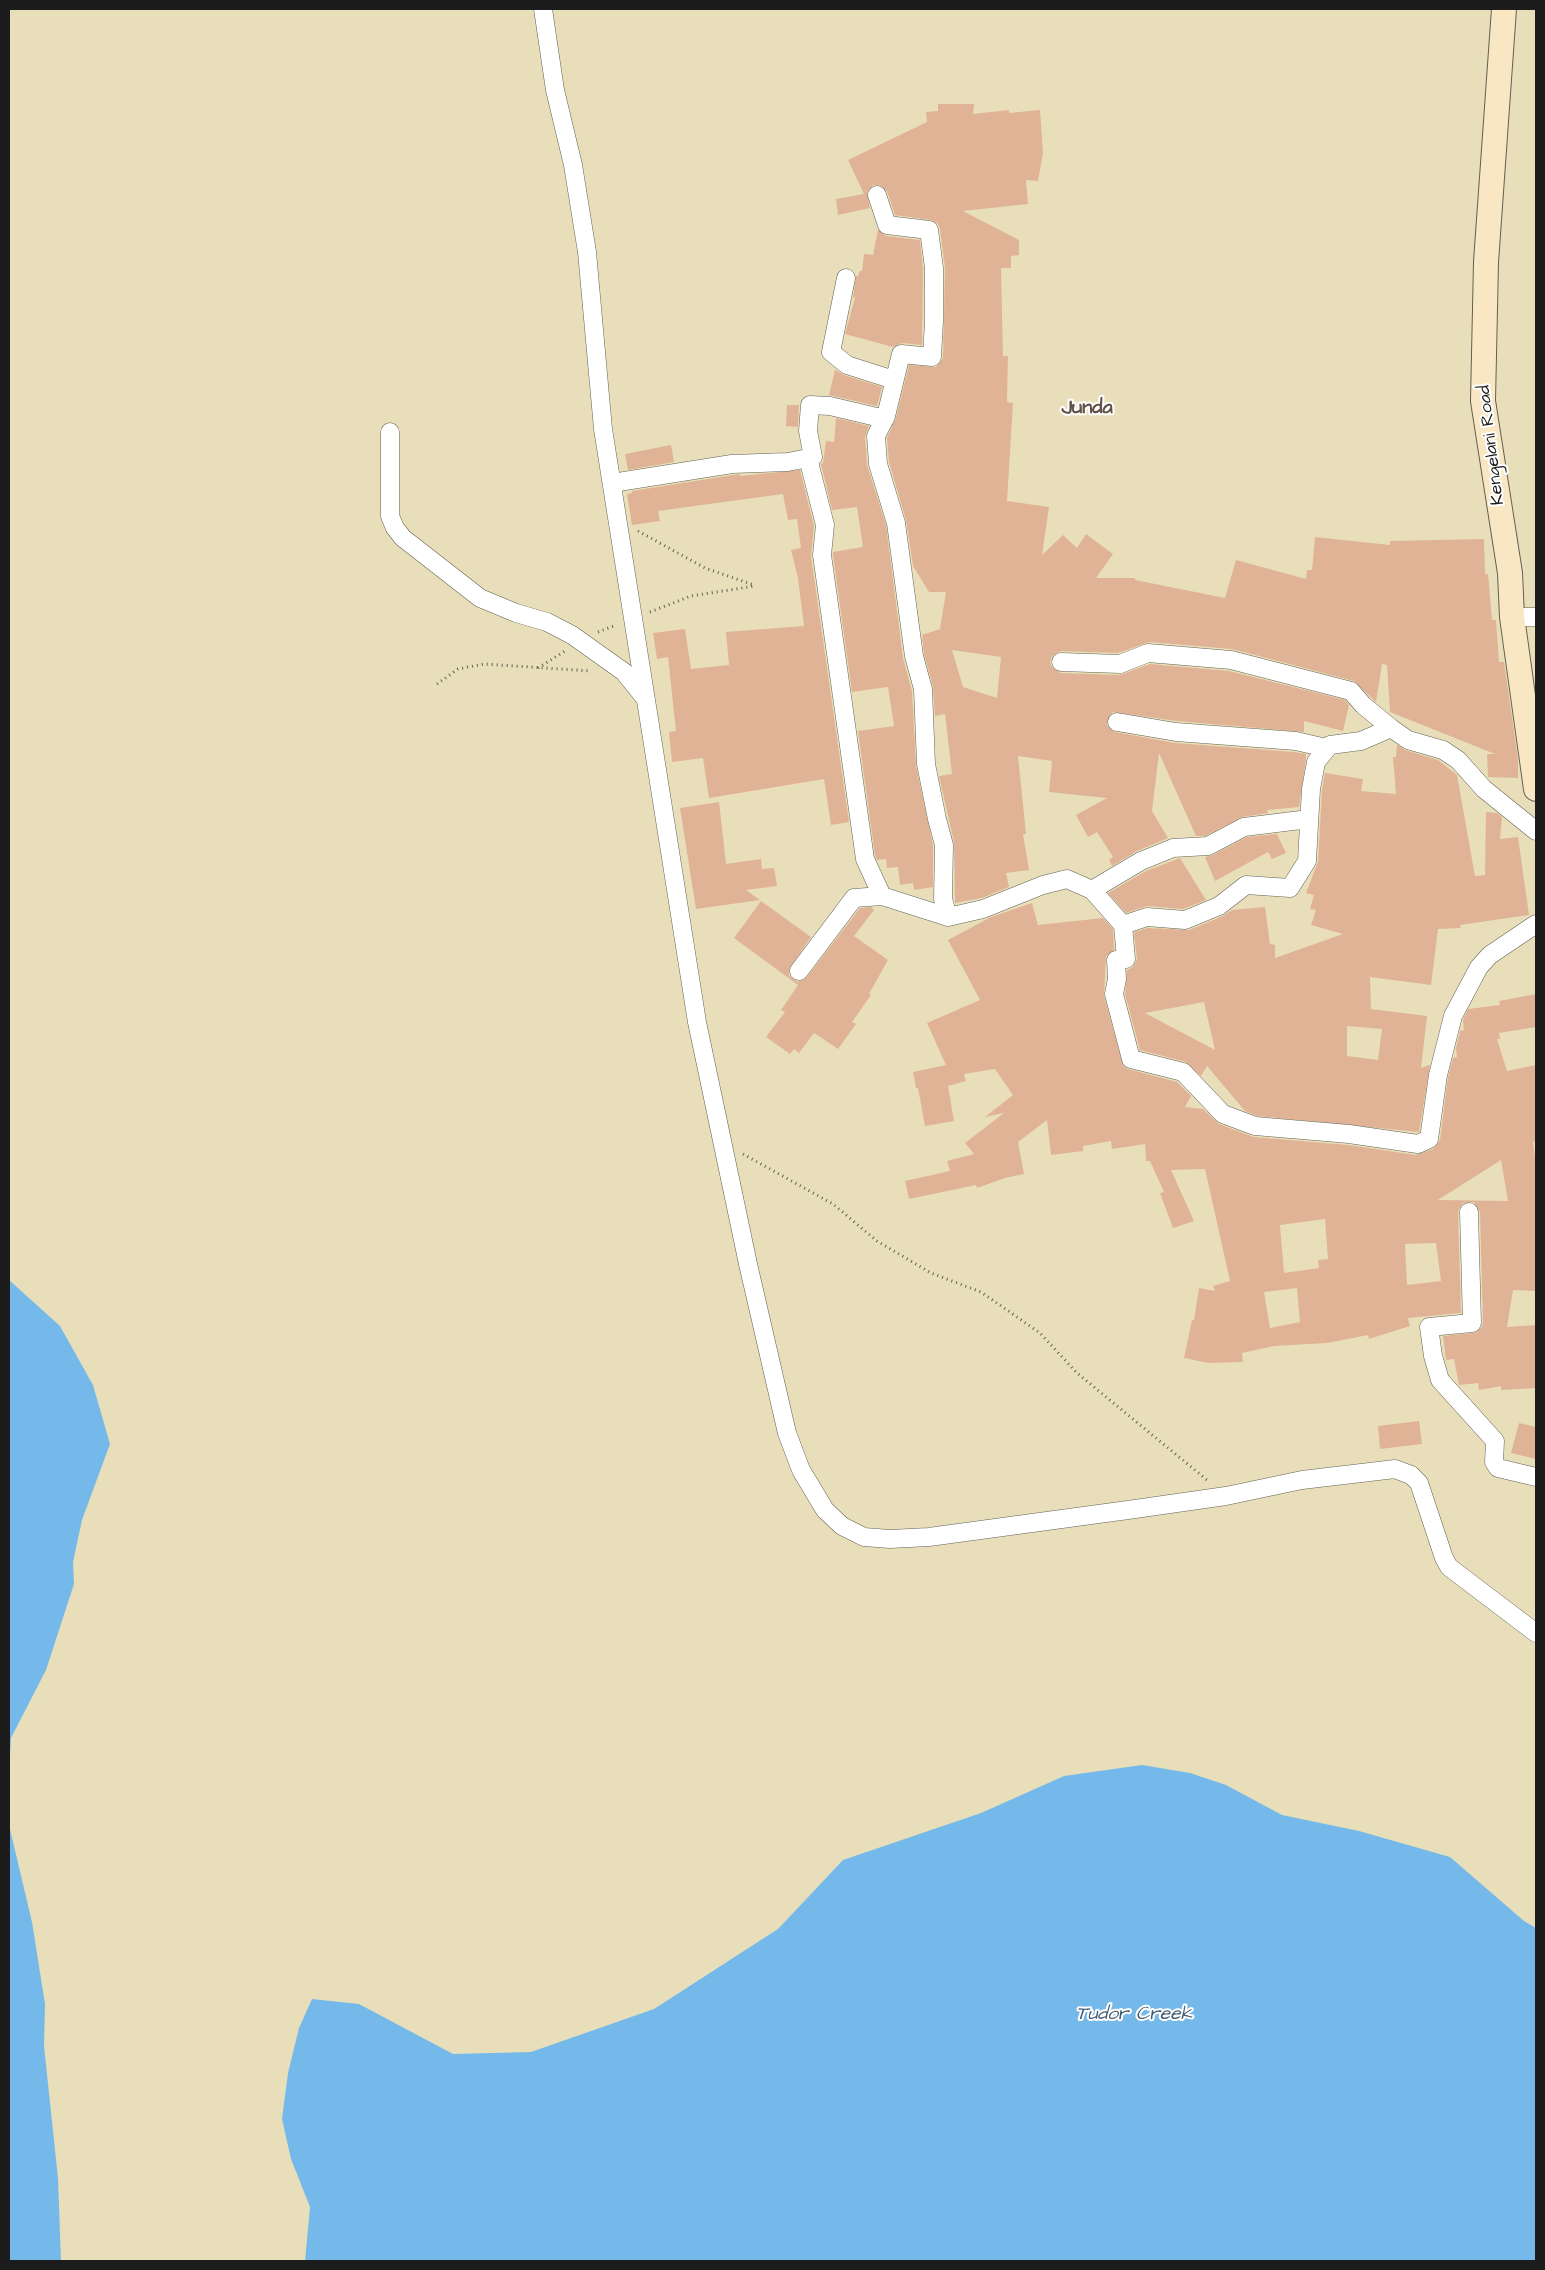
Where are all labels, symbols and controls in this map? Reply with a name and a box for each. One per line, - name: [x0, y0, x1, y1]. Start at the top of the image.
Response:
- street label: Kengelani Road: [1474, 384, 1510, 506]
- district label: Junda: [1061, 397, 1113, 421]
- water label: Tudor Creek: [1076, 2004, 1192, 2026]

